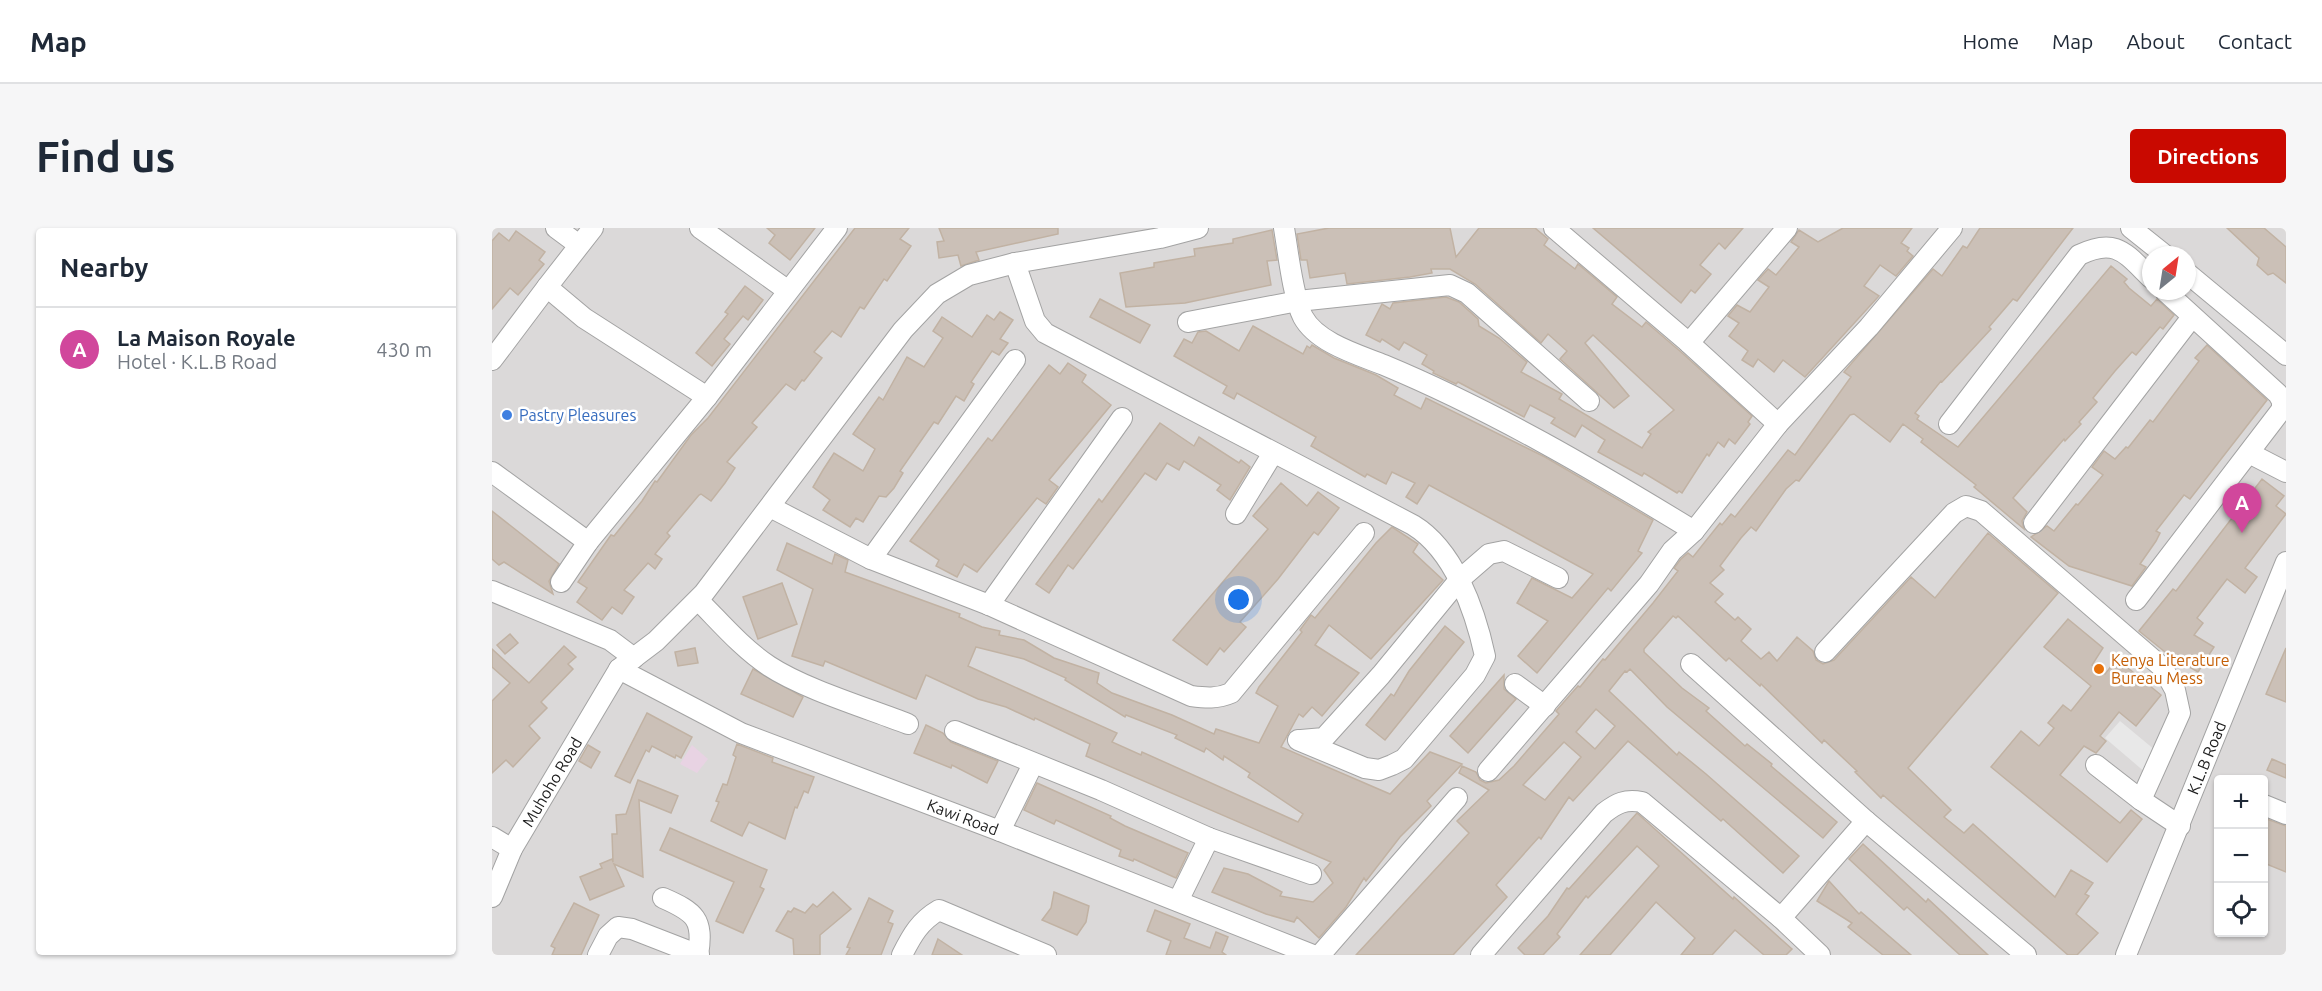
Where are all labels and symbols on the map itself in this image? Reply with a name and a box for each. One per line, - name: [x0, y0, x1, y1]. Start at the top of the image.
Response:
- north arrow: [2142, 246, 2196, 300]
- place label: Pastry Pleasures: [519, 406, 636, 424]
- marker: Pastry Pleasures: [500, 408, 514, 422]
- pin: A: [2222, 484, 2262, 533]
- your location: [1224, 585, 1253, 614]
- place label: Kenya Literature Bureau Mess: [2111, 651, 2230, 687]
- marker: Kenya Literature Bureau Mess: [2092, 662, 2106, 676]
- street label: K.L.B Road: [2183, 719, 2229, 797]
- street label: Muhoho Road: [518, 734, 585, 830]
- street label: Kawi Road: [925, 795, 1001, 839]

